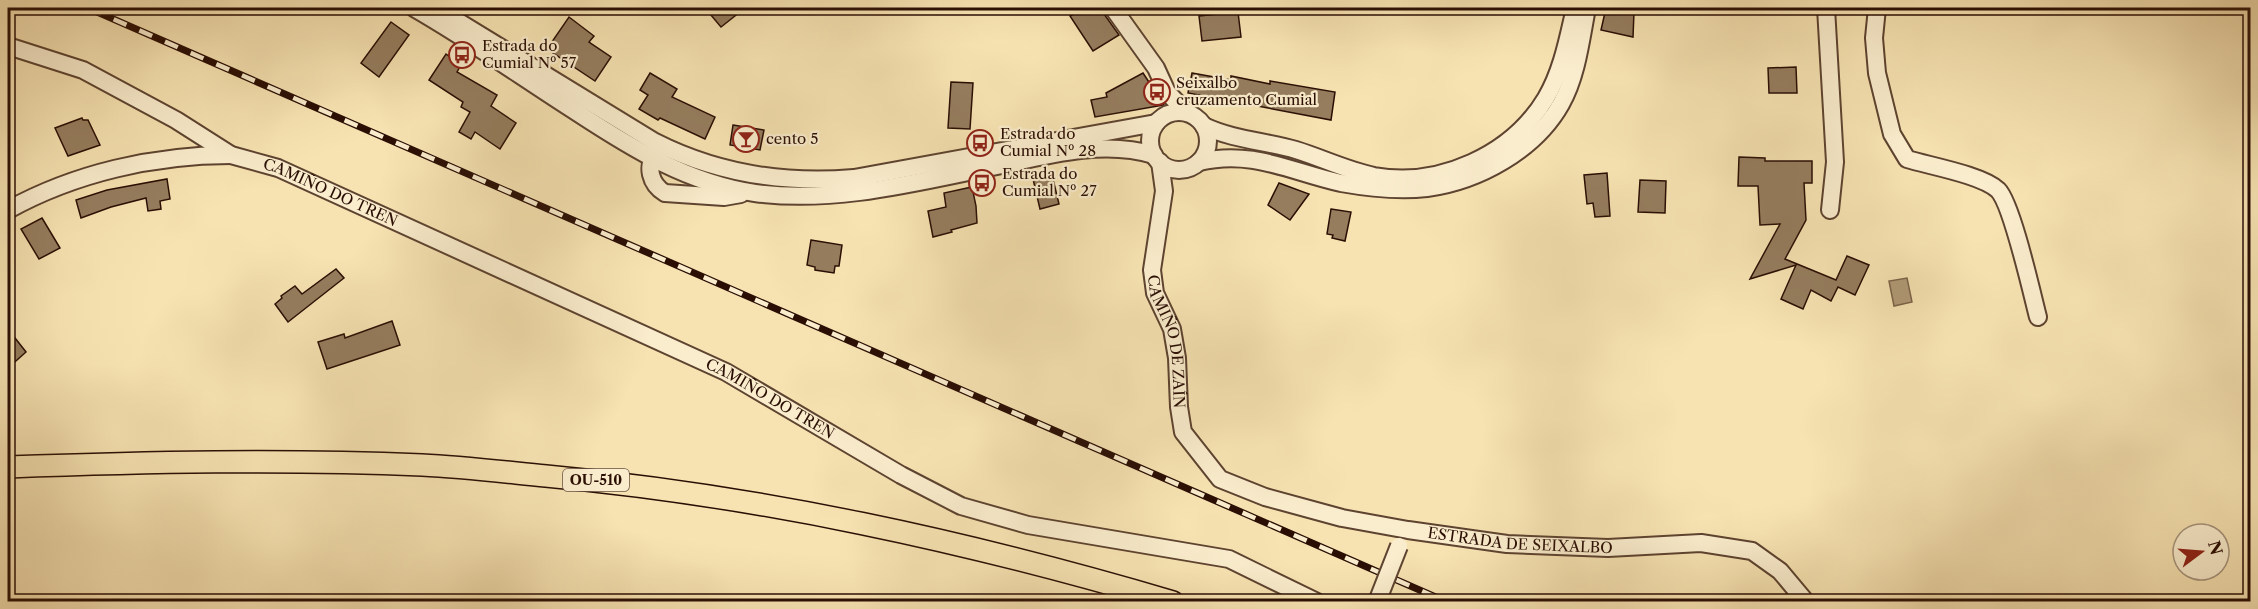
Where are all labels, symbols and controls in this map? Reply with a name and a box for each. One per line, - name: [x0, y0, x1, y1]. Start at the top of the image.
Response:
- place label: Estrada do Cumial Nº 57: [482, 36, 577, 72]
- bus stop icon: Estrada do Cumial Nº 57: [447, 40, 477, 70]
- place label: Seixalbo cruzamento Cumial: [1176, 73, 1318, 109]
- bus stop icon: Seixalbo cruzamento Cumial: [1142, 77, 1172, 107]
- bar icon: cento 5: [731, 124, 761, 154]
- place label: Estrada do Cumial Nº 28: [1000, 124, 1096, 160]
- bus stop icon: Estrada do Cumial Nº 28: [965, 128, 995, 158]
- place label: cento 5: [766, 129, 818, 148]
- street label: CAMIÑO DO TREN: [261, 154, 401, 230]
- place label: Estrada do Cumial Nº 27: [1002, 164, 1097, 200]
- bus stop icon: Estrada do Cumial Nº 27: [967, 168, 997, 198]
- street label: CAMIÑO DE ZAÍN: [1144, 274, 1189, 409]
- street label: CAMIÑO DO TREN: [703, 354, 838, 443]
- road number: OU-510: [563, 469, 629, 491]
- north arrow: [2171, 522, 2231, 582]
- street label: ESTRADA DE SEIXALBO: [1426, 523, 1613, 557]
- text: N: [2204, 538, 2227, 557]

